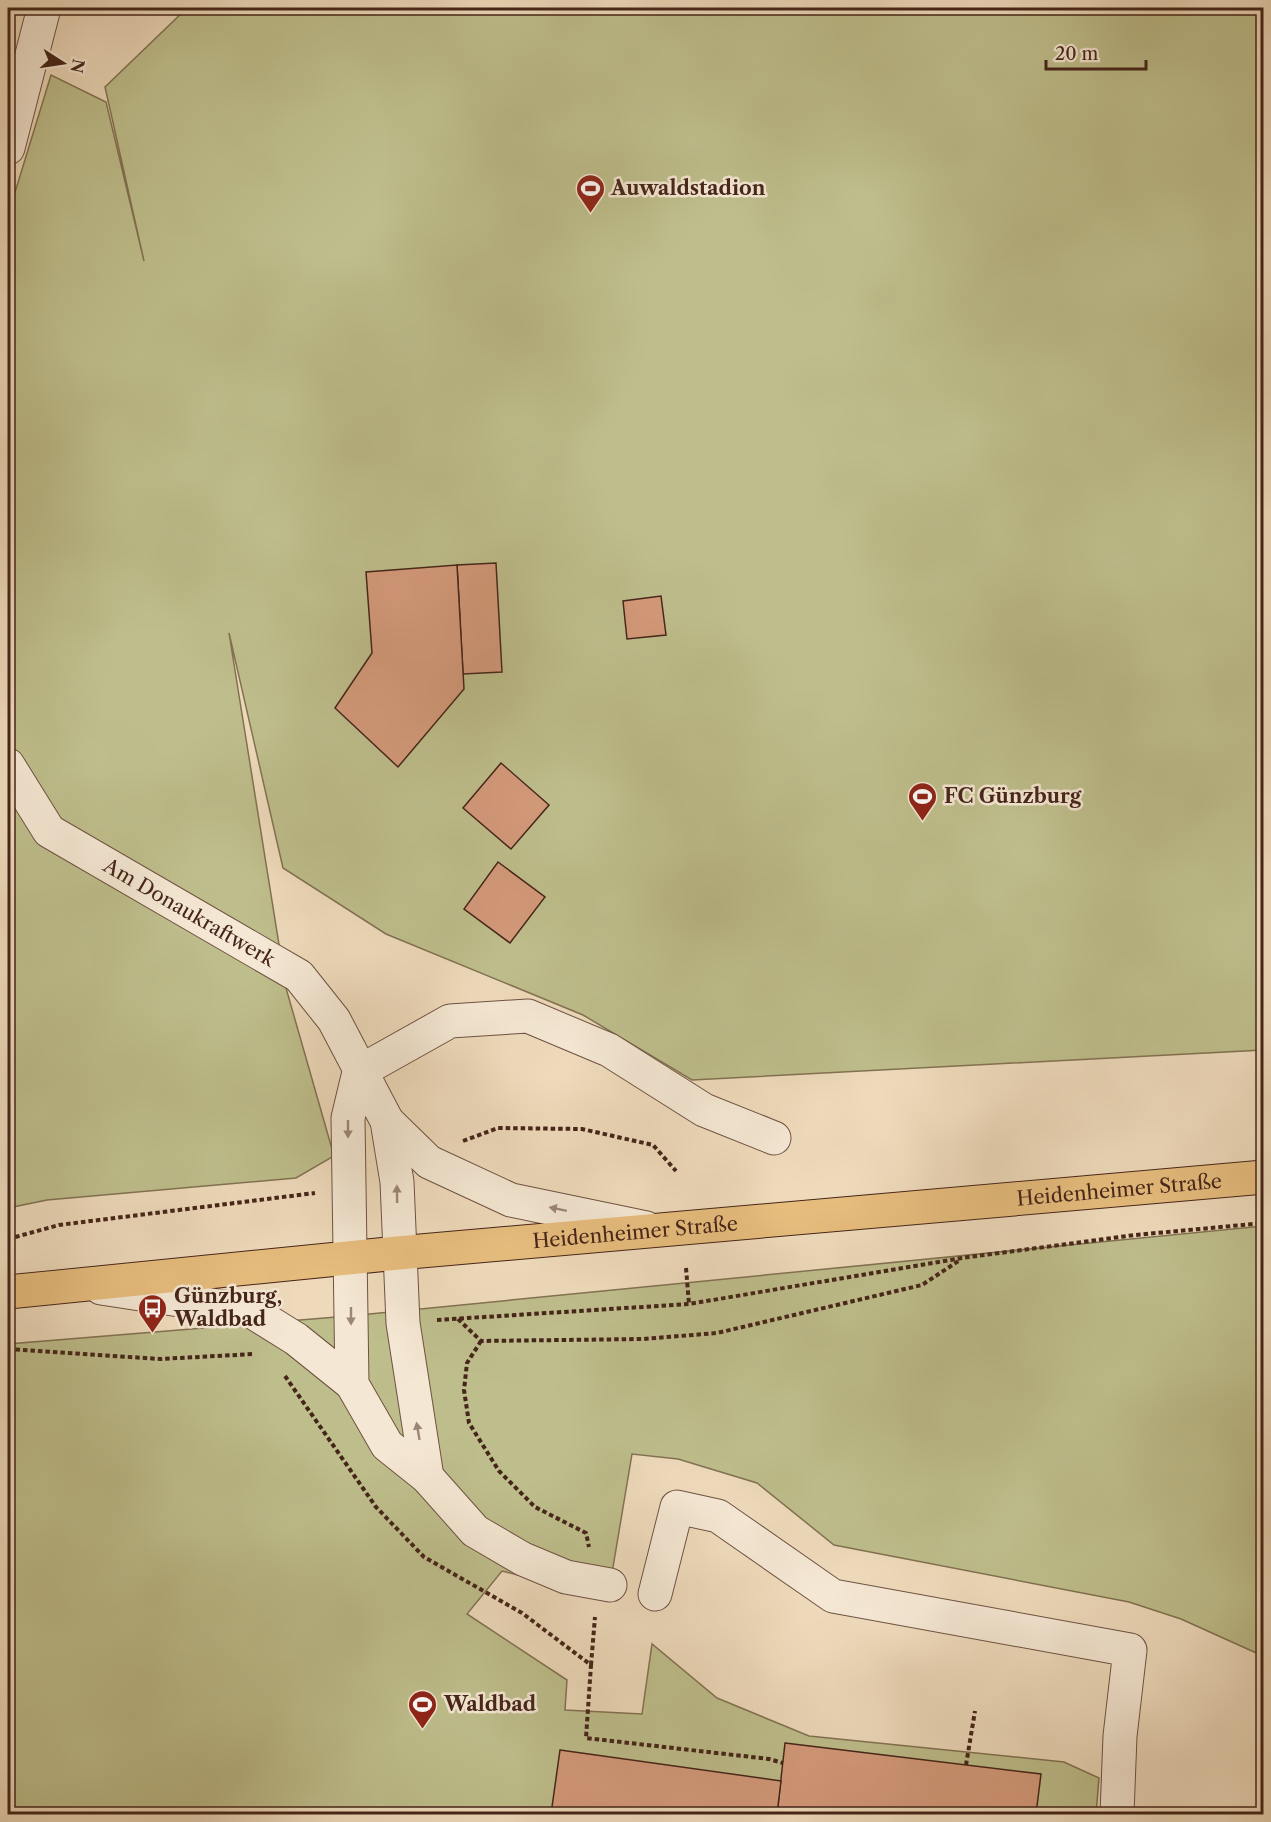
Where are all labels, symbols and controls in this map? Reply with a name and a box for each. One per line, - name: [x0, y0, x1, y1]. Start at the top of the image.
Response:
- north arrow: [33, 33, 93, 93]
- scale bar: [1046, 33, 1146, 71]
- text: 20 m: [1055, 43, 1099, 65]
- text: N: [66, 57, 89, 75]
- sports icon: Auwaldstadion: [574, 172, 606, 214]
- place label: Auwaldstadion: [610, 176, 766, 200]
- sports icon: FC Günzburg: [907, 780, 939, 822]
- place label: FC Günzburg: [944, 784, 1082, 808]
- street label: Am Donaukraftwerk: [99, 853, 281, 972]
- one-way arrow: [343, 1120, 353, 1139]
- street label: Heidenheimer Straße: [1016, 1169, 1223, 1211]
- one-way arrow: [392, 1185, 402, 1204]
- one-way arrow: [548, 1204, 567, 1213]
- street label: Heidenheimer Straße: [531, 1211, 739, 1253]
- place label: Günzburg, Waldbad: [173, 1284, 282, 1331]
- bus stop icon: Günzburg, Waldbad: [137, 1292, 169, 1334]
- one-way arrow: [346, 1306, 356, 1325]
- one-way arrow: [413, 1421, 422, 1440]
- sports icon: Waldbad: [407, 1688, 439, 1730]
- place label: Waldbad: [443, 1692, 537, 1716]

